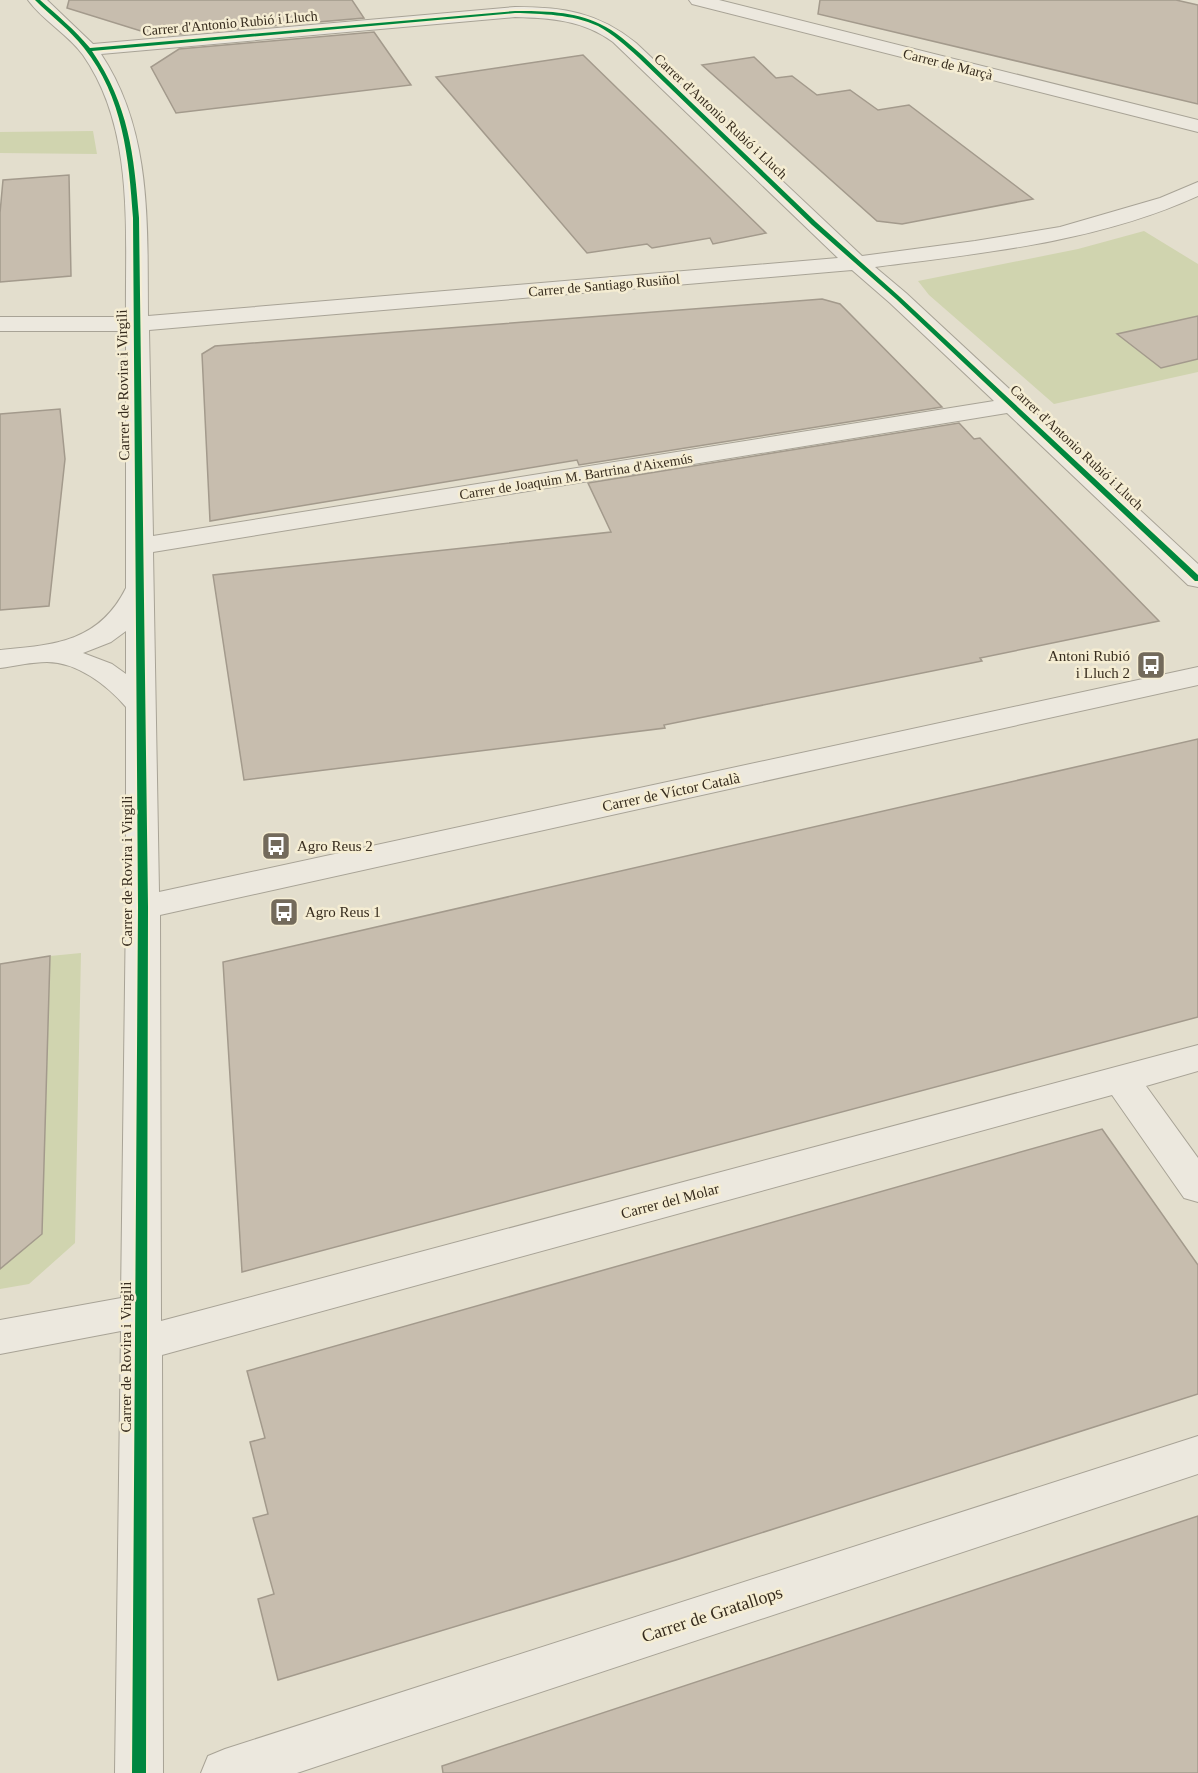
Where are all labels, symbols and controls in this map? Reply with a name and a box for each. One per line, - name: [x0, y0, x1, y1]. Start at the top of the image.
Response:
- street label: Carrer d'Antonio Rubió i Lluch: [142, 8, 318, 39]
- street label: Carrer de Marçà: [902, 46, 995, 83]
- street label: Carrer d'Antonio Rubió i Lluch: [651, 51, 790, 182]
- street label: Carrer de Santiago Rusiñol: [528, 271, 681, 300]
- street label: Carrer de Rovira i Virgili: [114, 309, 132, 461]
- street label: Carrer d'Antonio Rubió i Lluch: [1007, 382, 1146, 513]
- street label: Carrer de Joaquim M. Bartrina d'Aixemús: [458, 451, 694, 502]
- place label: Antoni Rubió i Lluch 2: [1048, 648, 1130, 681]
- bus stop icon: Antoni Rubió i Lluch 2: [1135, 649, 1167, 681]
- street label: Carrer de Víctor Català: [601, 770, 742, 814]
- street label: Carrer de Rovira i Virgili: [119, 795, 135, 947]
- bus stop icon: Agro Reus 2: [260, 830, 292, 862]
- place label: Agro Reus 2: [297, 838, 373, 854]
- bus stop icon: Agro Reus 1: [268, 896, 300, 928]
- place label: Agro Reus 1: [305, 904, 381, 920]
- street label: Carrer del Molar: [619, 1180, 721, 1222]
- street label: Carrer de Rovira i Virgili: [118, 1281, 134, 1433]
- street label: Carrer de Gratallops: [639, 1582, 785, 1646]

